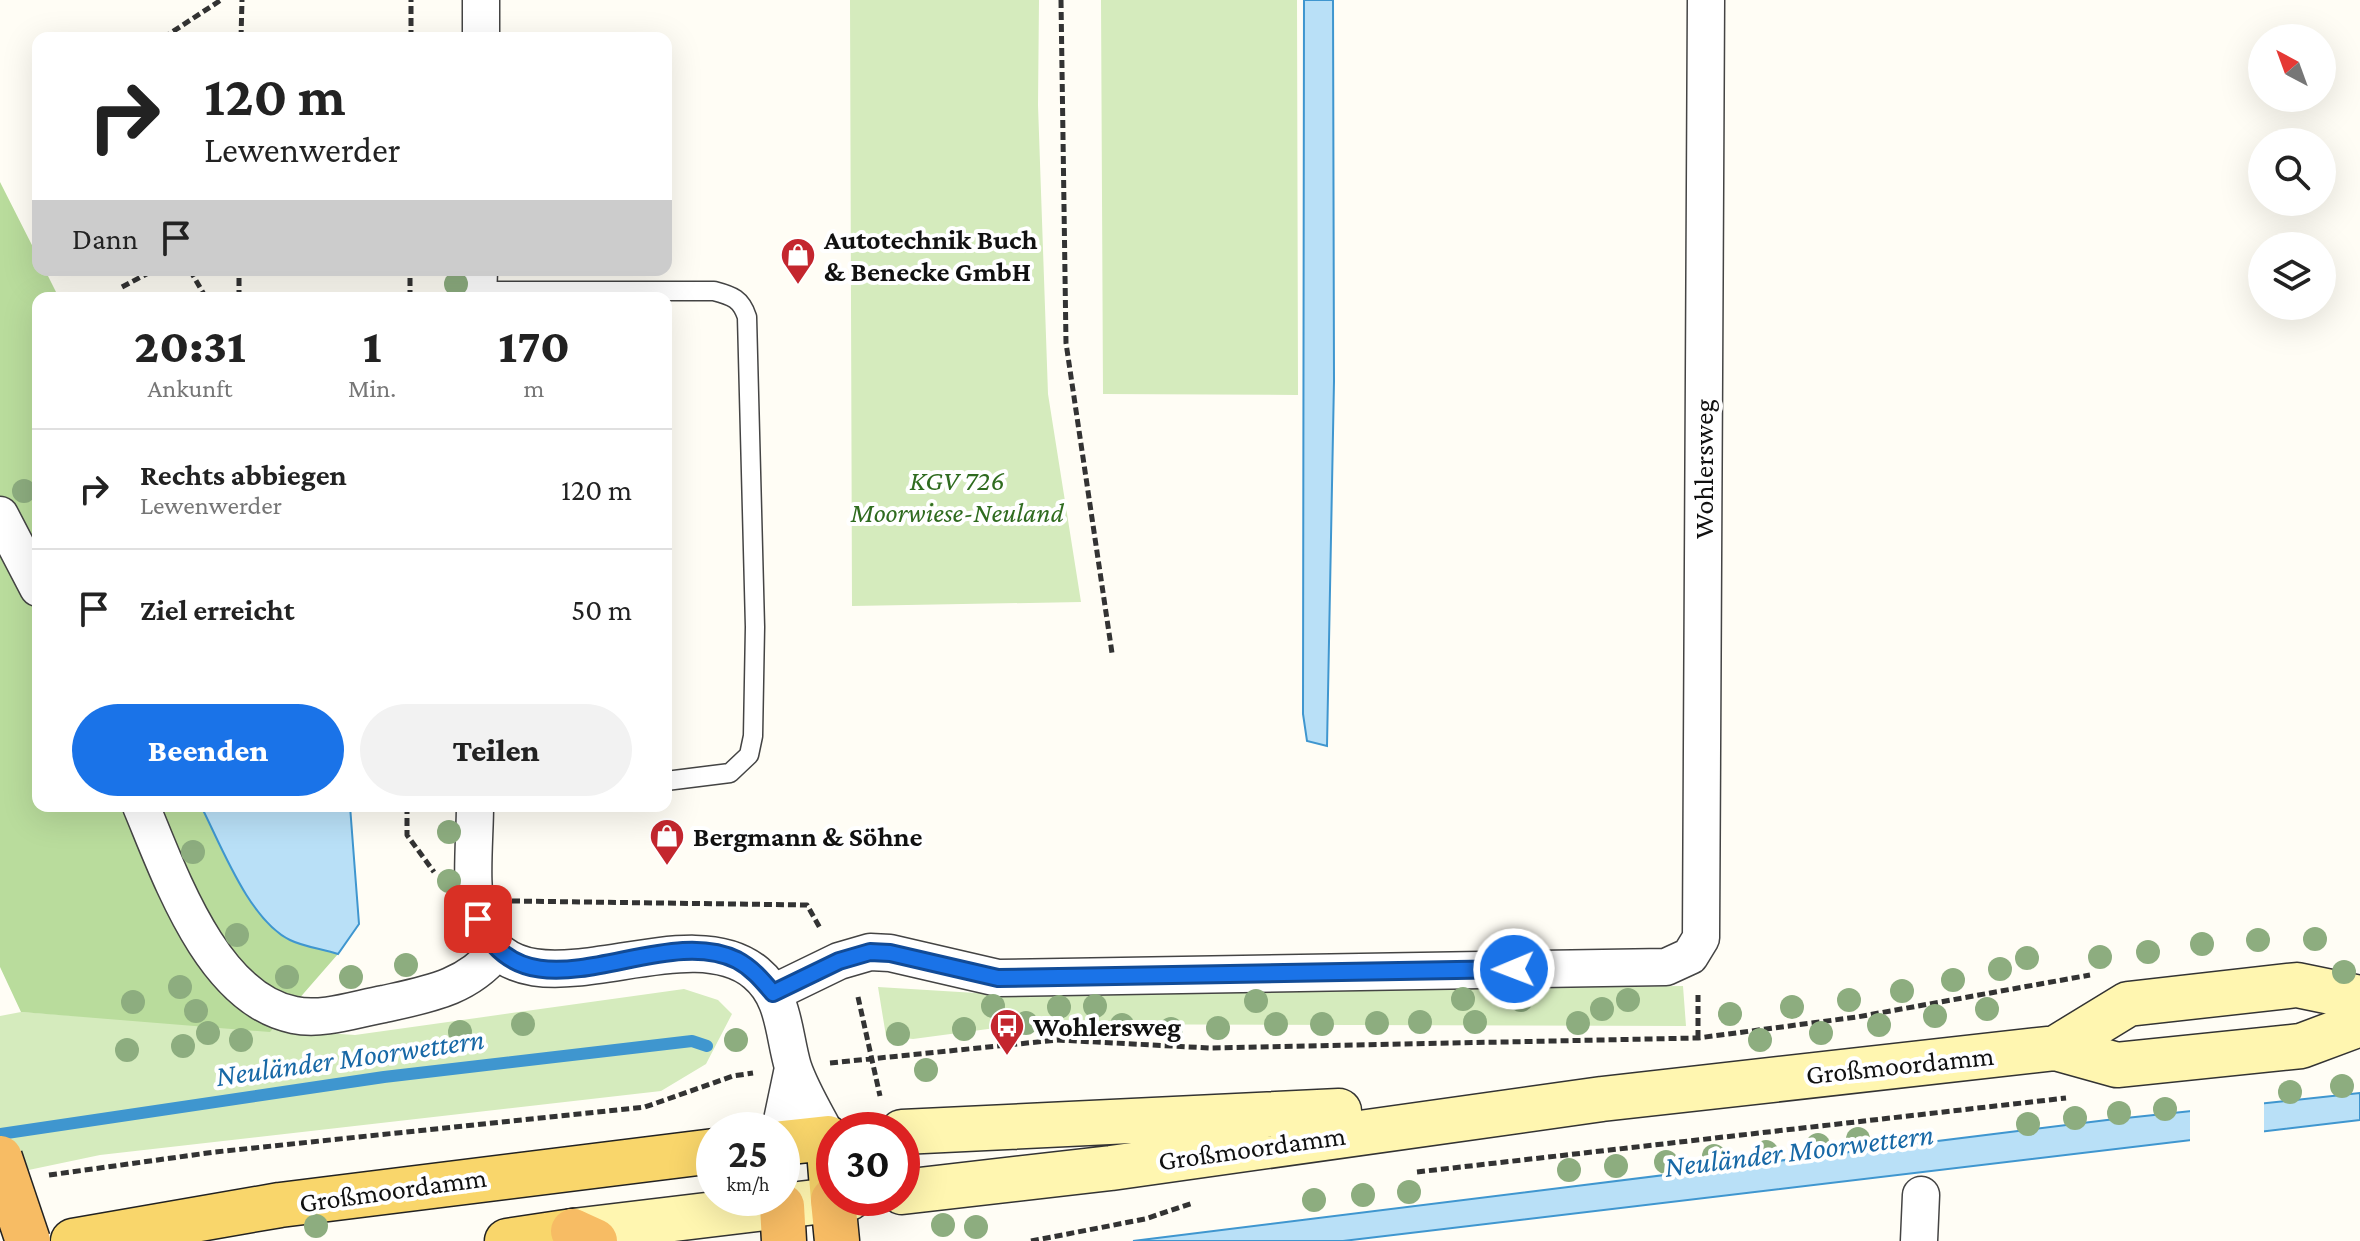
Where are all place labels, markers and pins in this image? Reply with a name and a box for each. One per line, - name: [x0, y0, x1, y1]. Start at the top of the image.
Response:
- place label: Autotechnik Buch & Benecke GmbH: [823, 224, 1038, 287]
- shop icon: Autotechnik Buch & Benecke GmbH: [779, 236, 817, 286]
- shop icon: Bergmann & Söhne: [648, 817, 686, 867]
- place label: Bergmann & Söhne: [693, 821, 923, 852]
- pin: [444, 885, 512, 953]
- bus stop icon: Wohlersweg: [988, 1007, 1026, 1057]
- place label: Wohlersweg: [1032, 1011, 1181, 1042]

